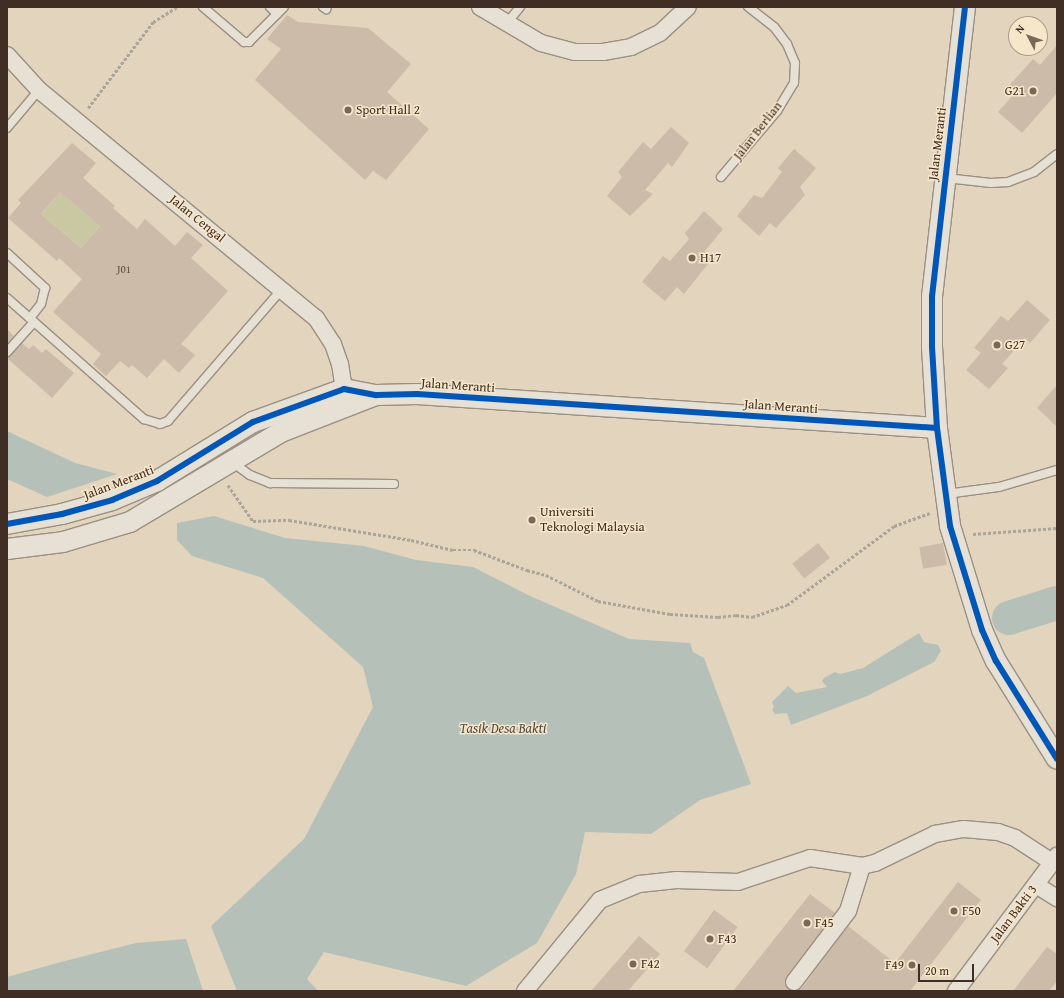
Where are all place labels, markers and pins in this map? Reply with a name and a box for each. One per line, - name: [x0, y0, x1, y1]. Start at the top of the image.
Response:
- place label: G21: [1005, 83, 1025, 99]
- marker: G21: [1028, 86, 1038, 96]
- place label: Sport Hall 2: [356, 102, 420, 118]
- marker: Sport Hall 2: [343, 105, 353, 115]
- place label: H17: [700, 250, 721, 266]
- marker: H17: [687, 253, 697, 263]
- place label: G27: [1005, 337, 1025, 353]
- marker: G27: [992, 340, 1002, 350]
- place label: Universiti Teknologi Malaysia: [540, 505, 645, 536]
- marker: Universiti Teknologi Malaysia: [527, 515, 537, 525]
- place label: F50: [962, 903, 981, 919]
- marker: F50: [949, 906, 959, 916]
- place label: F45: [815, 915, 834, 931]
- marker: F45: [802, 918, 812, 928]
- place label: F43: [718, 931, 737, 947]
- marker: F43: [705, 934, 715, 944]
- place label: F42: [641, 956, 660, 972]
- place label: F49: [885, 957, 904, 973]
- marker: F42: [628, 959, 638, 969]
- marker: F49: [907, 960, 917, 970]

